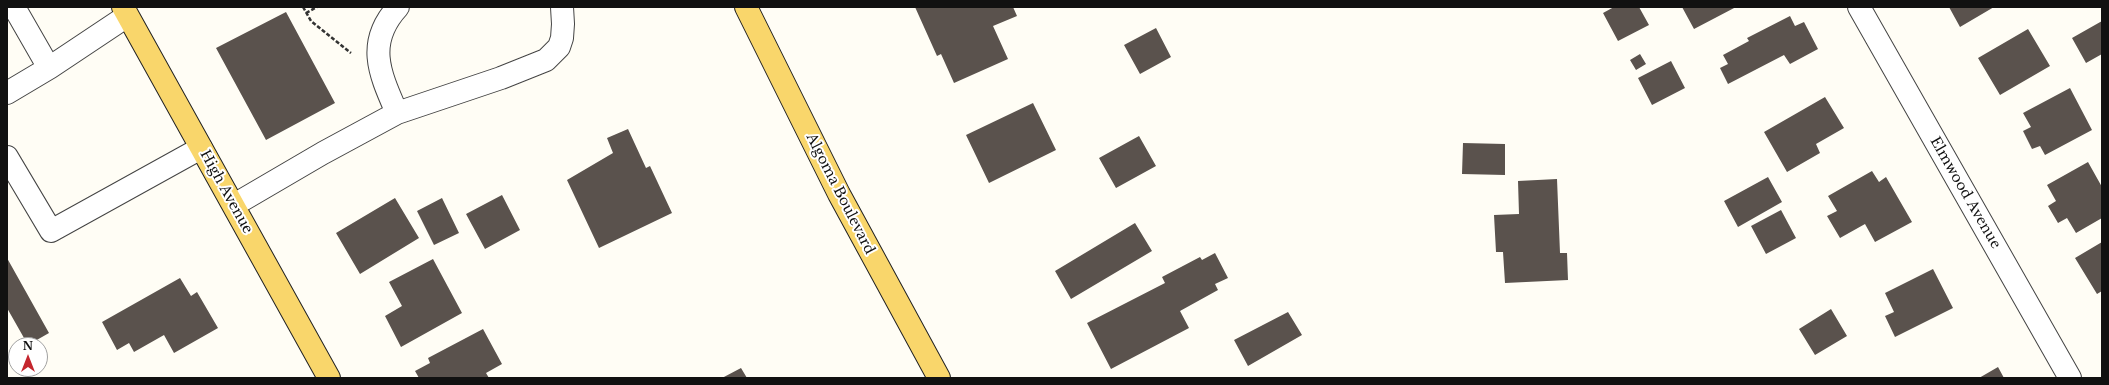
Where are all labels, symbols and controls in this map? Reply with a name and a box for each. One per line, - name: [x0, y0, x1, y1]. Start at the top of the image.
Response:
- street label: Algoma Boulevard: [802, 131, 878, 257]
- street label: Elmwood Avenue: [1926, 134, 2004, 252]
- street label: High Avenue: [196, 147, 256, 237]
- north arrow: [8, 337, 48, 377]
- text: N: [23, 339, 33, 353]

